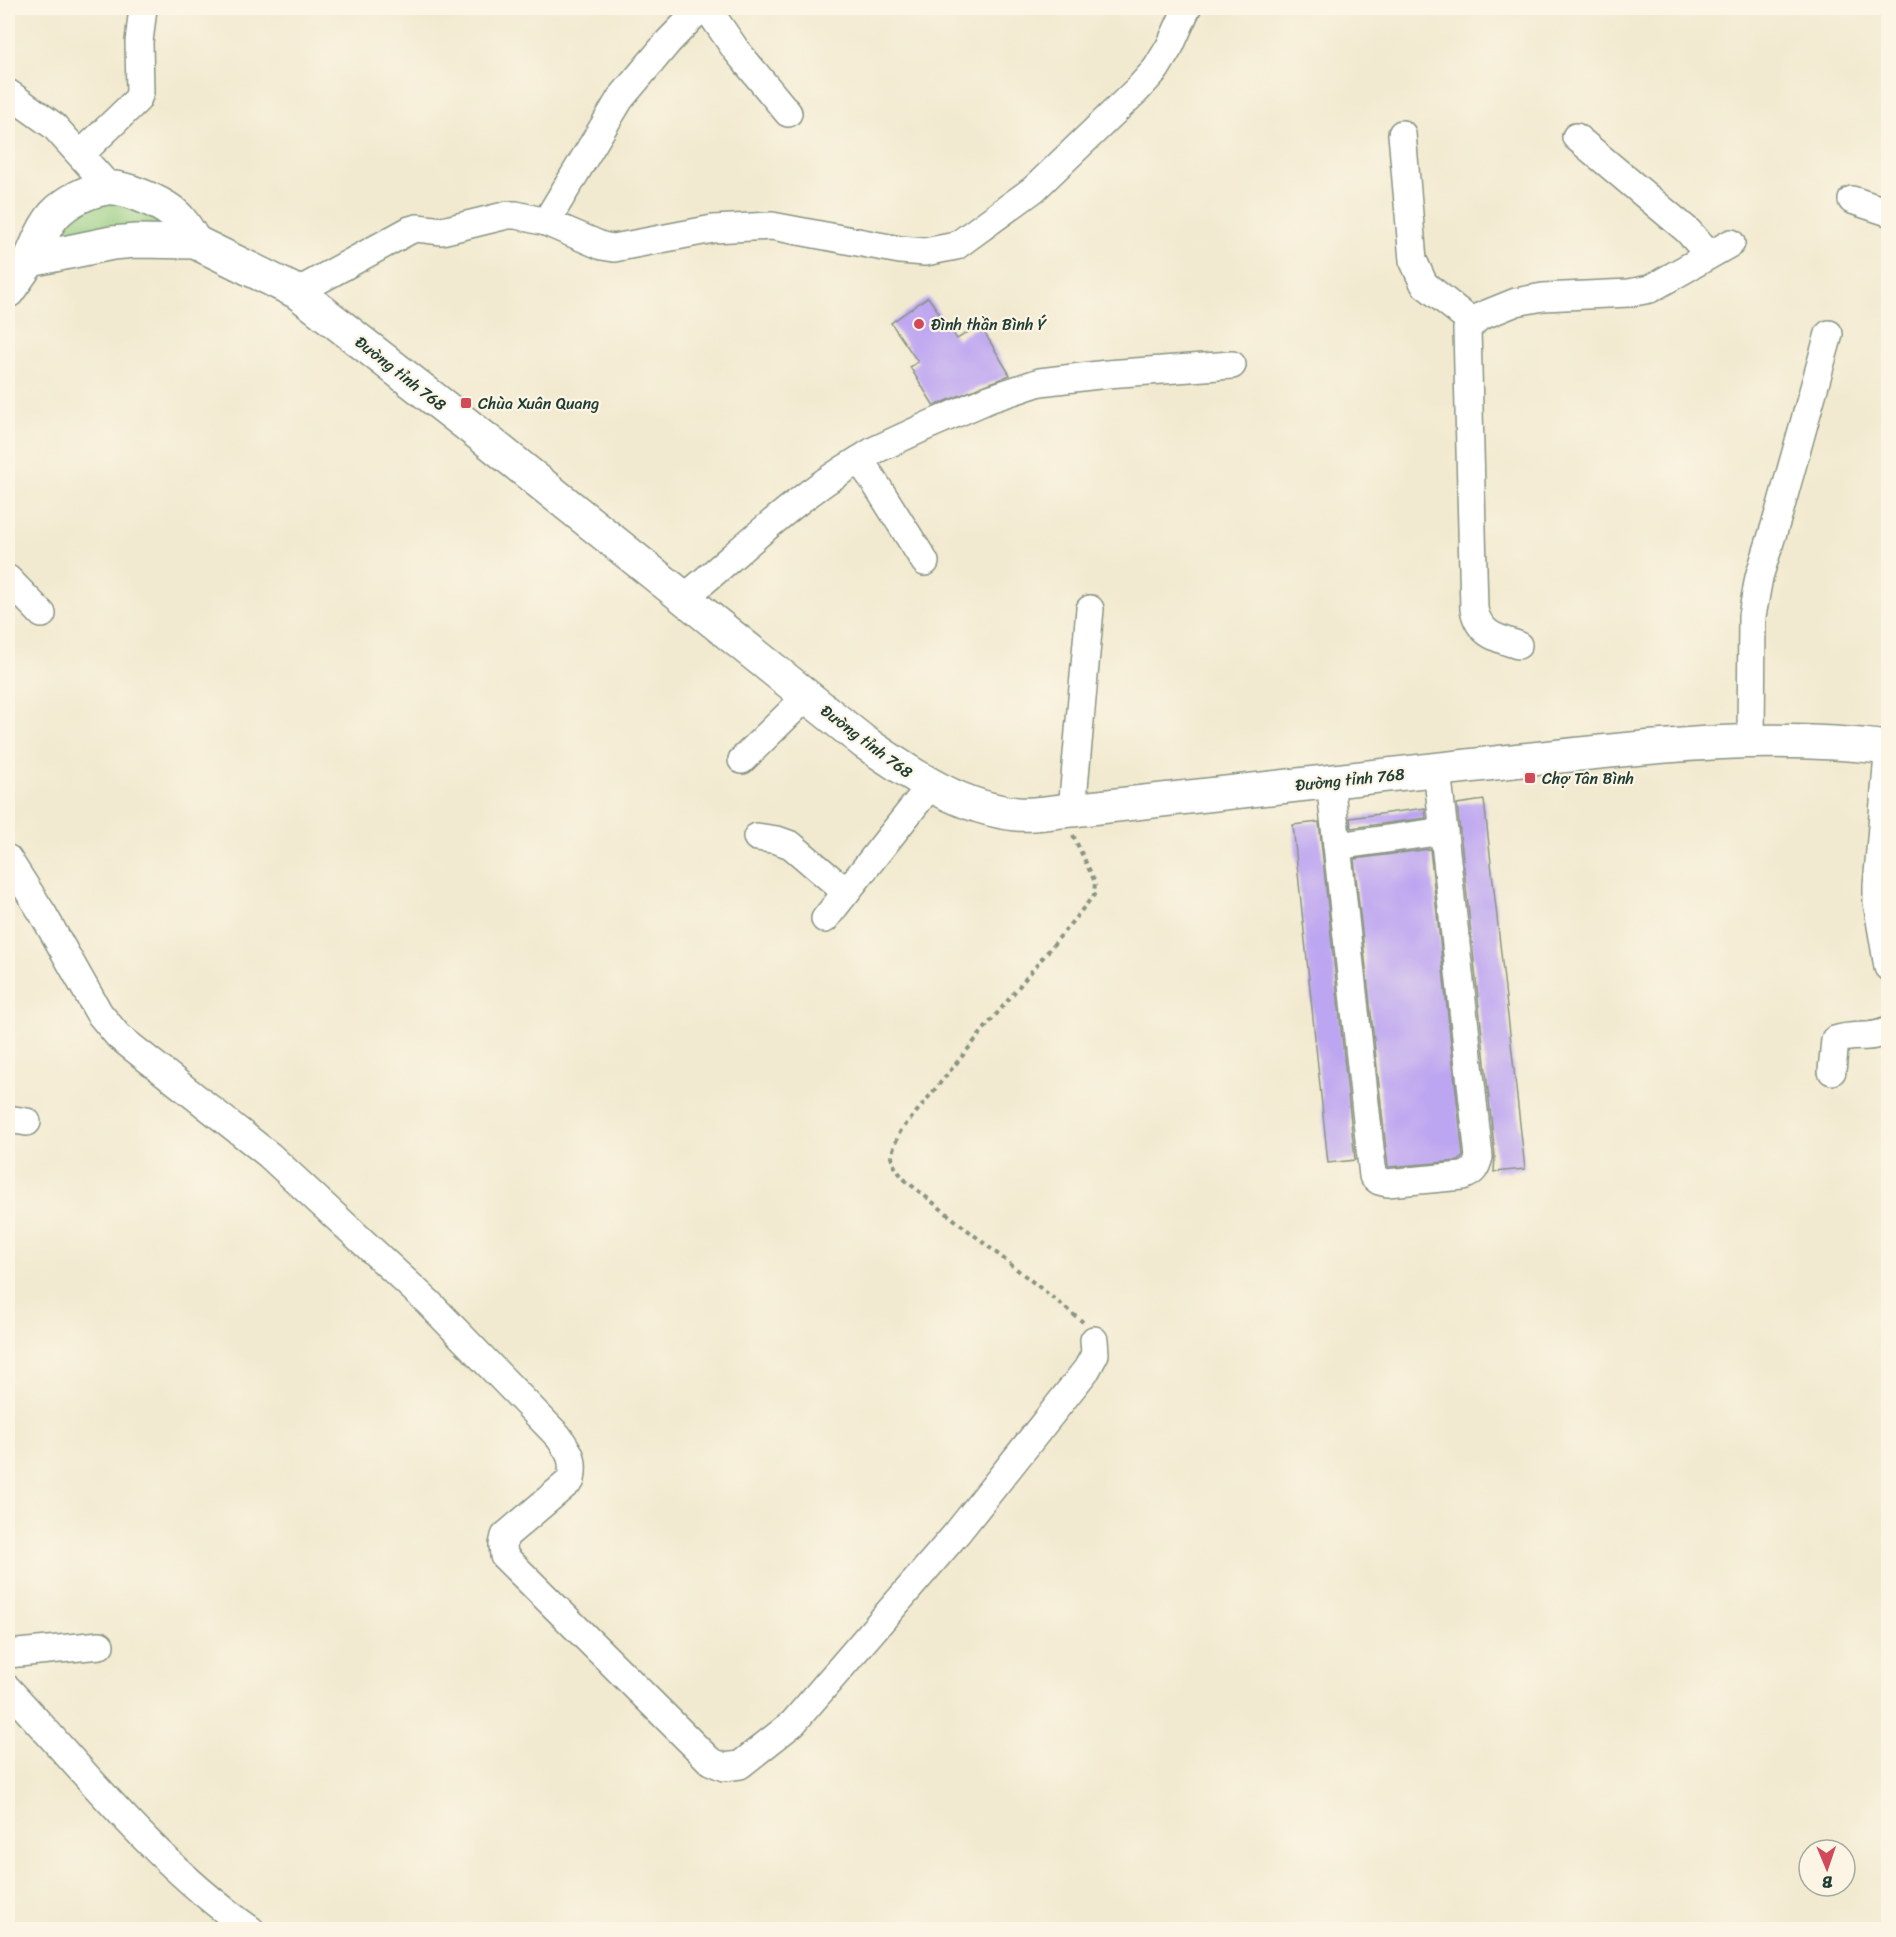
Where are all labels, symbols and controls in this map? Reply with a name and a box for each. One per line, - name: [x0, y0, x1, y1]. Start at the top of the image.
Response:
- place label: Đình thần Bình Ý: [931, 310, 1047, 339]
- marker: Đình thần Bình Ý: [912, 317, 926, 331]
- street label: Đường tỉnh 768: [349, 328, 453, 419]
- place label: Chùa Xuân Quang: [478, 389, 599, 418]
- marker: Chùa Xuân Quang: [459, 396, 473, 410]
- street label: Đường tỉnh 768: [814, 697, 920, 786]
- street label: Đường tỉnh 768: [1294, 759, 1406, 800]
- place label: Chợ Tân Bình: [1542, 764, 1634, 793]
- marker: Chợ Tân Bình: [1523, 771, 1537, 785]
- north arrow: [1797, 1838, 1857, 1898]
- text: B: [1821, 1868, 1833, 1897]

